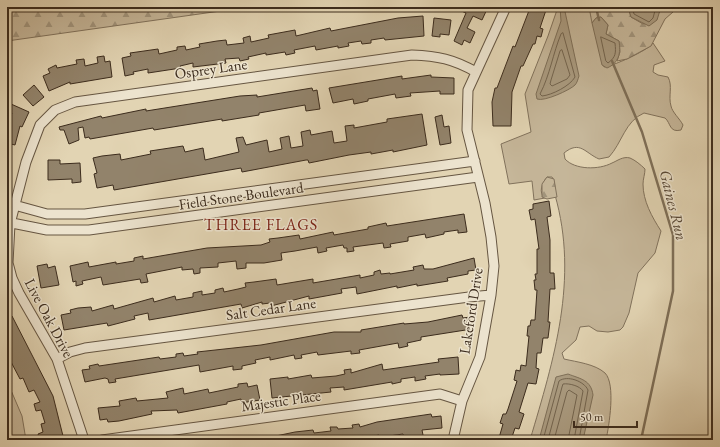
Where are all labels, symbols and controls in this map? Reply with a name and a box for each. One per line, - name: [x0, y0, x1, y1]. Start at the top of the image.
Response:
- street label: Osprey Lane: [173, 54, 249, 83]
- water label: Gaines Run: [655, 168, 692, 243]
- street label: Field Stone Boulevard: [177, 177, 305, 214]
- district label: THREE FLAGS: [204, 214, 318, 235]
- street label: Lakeford Drive: [454, 266, 487, 355]
- street label: Live Oak Drive: [21, 275, 78, 361]
- street label: Salt Cedar Lane: [225, 293, 317, 324]
- street label: Majestic Place: [240, 386, 322, 415]
- scale bar: [574, 403, 637, 429]
- text: 50 m: [580, 409, 604, 425]

